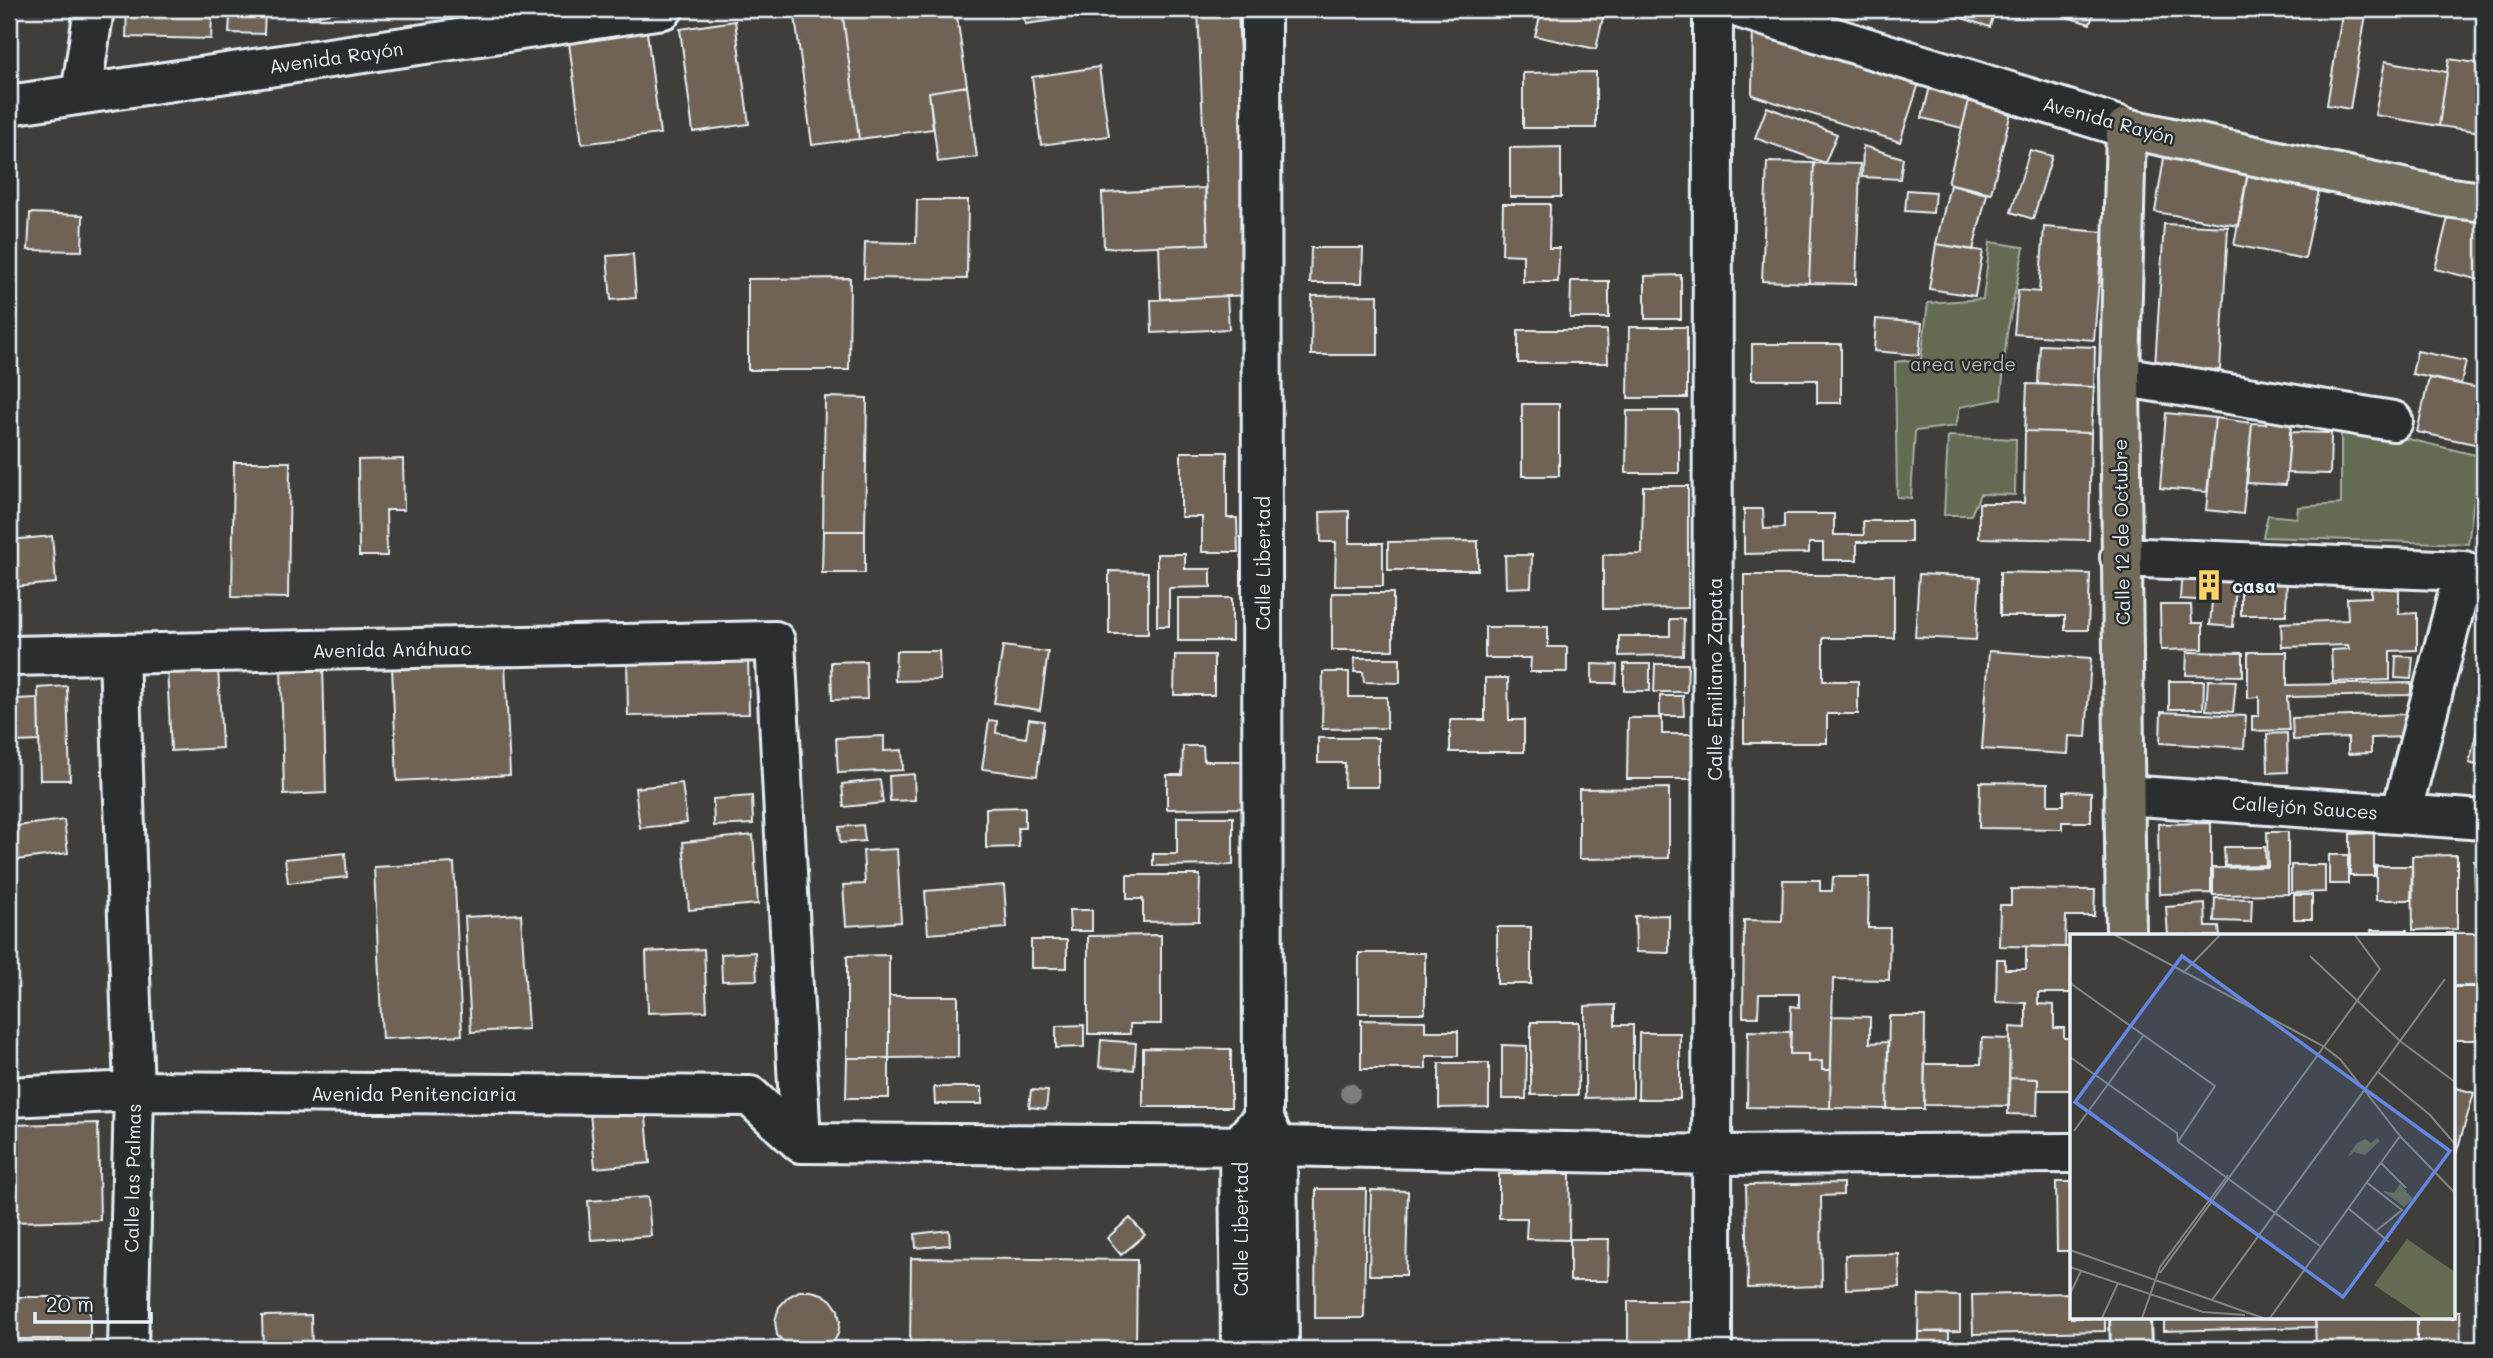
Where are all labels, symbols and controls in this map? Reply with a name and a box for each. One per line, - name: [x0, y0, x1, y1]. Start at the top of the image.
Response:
- street label: Avenida Rayón: [267, 35, 405, 79]
- street label: Avenida Rayón: [2041, 90, 2177, 150]
- park label: area verde: [1910, 351, 2016, 376]
- street label: Calle 12 de Octubre: [2107, 439, 2135, 625]
- street label: Calle Libertad: [1250, 496, 1275, 630]
- building icon: casa: [2192, 568, 2226, 602]
- place label: casa: [2232, 573, 2276, 598]
- street label: Calle Emiliano Zapata: [1702, 577, 1727, 781]
- street label: Avenida Anáhuac: [312, 635, 472, 663]
- street label: Callejón Sauces: [2231, 789, 2379, 825]
- inset map: [2070, 934, 2454, 1320]
- street label: Avenida Penitenciaria: [311, 1081, 517, 1106]
- street label: Calle las Palmas: [118, 1103, 146, 1253]
- street label: Calle Libertad: [1228, 1162, 1253, 1296]
- scale bar: [35, 1281, 150, 1325]
- text: 20 m: [46, 1290, 94, 1317]

